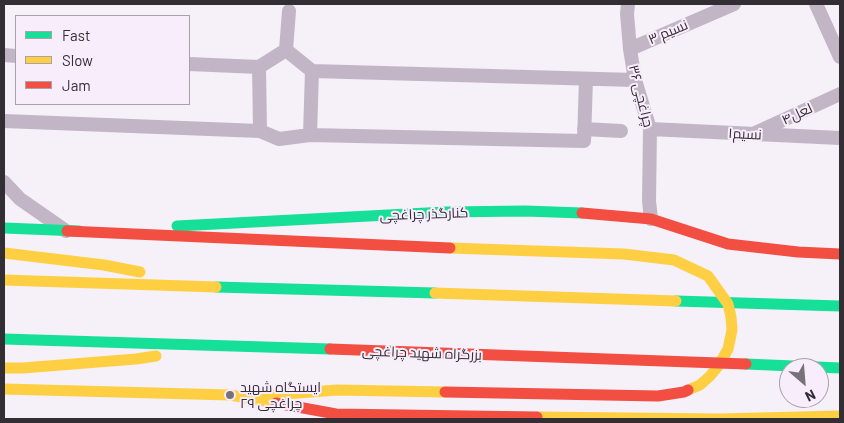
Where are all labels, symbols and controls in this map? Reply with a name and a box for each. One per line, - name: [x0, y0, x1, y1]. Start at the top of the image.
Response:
- legend: [15, 15, 190, 105]
- street label: نسیم ۳: [646, 16, 690, 48]
- text: Fast: [62, 26, 90, 44]
- text: Slow: [62, 51, 93, 69]
- street label: چراغچی ۳۶: [625, 63, 657, 129]
- text: Jam: [62, 76, 91, 94]
- street label: لعل۴: [779, 100, 815, 128]
- street label: نسیم۱: [728, 125, 762, 143]
- street label: کنارگذر چراغچی: [379, 204, 469, 224]
- street label: بزرگراه شهید چراغچی: [362, 343, 482, 363]
- north arrow: [779, 358, 829, 408]
- place label: ایستگاه شهید چراغچی ۲۹: [240, 379, 321, 412]
- text: N: [803, 386, 819, 406]
- marker: ایستگاه شهید چراغچی ۲۹: [224, 389, 236, 401]

